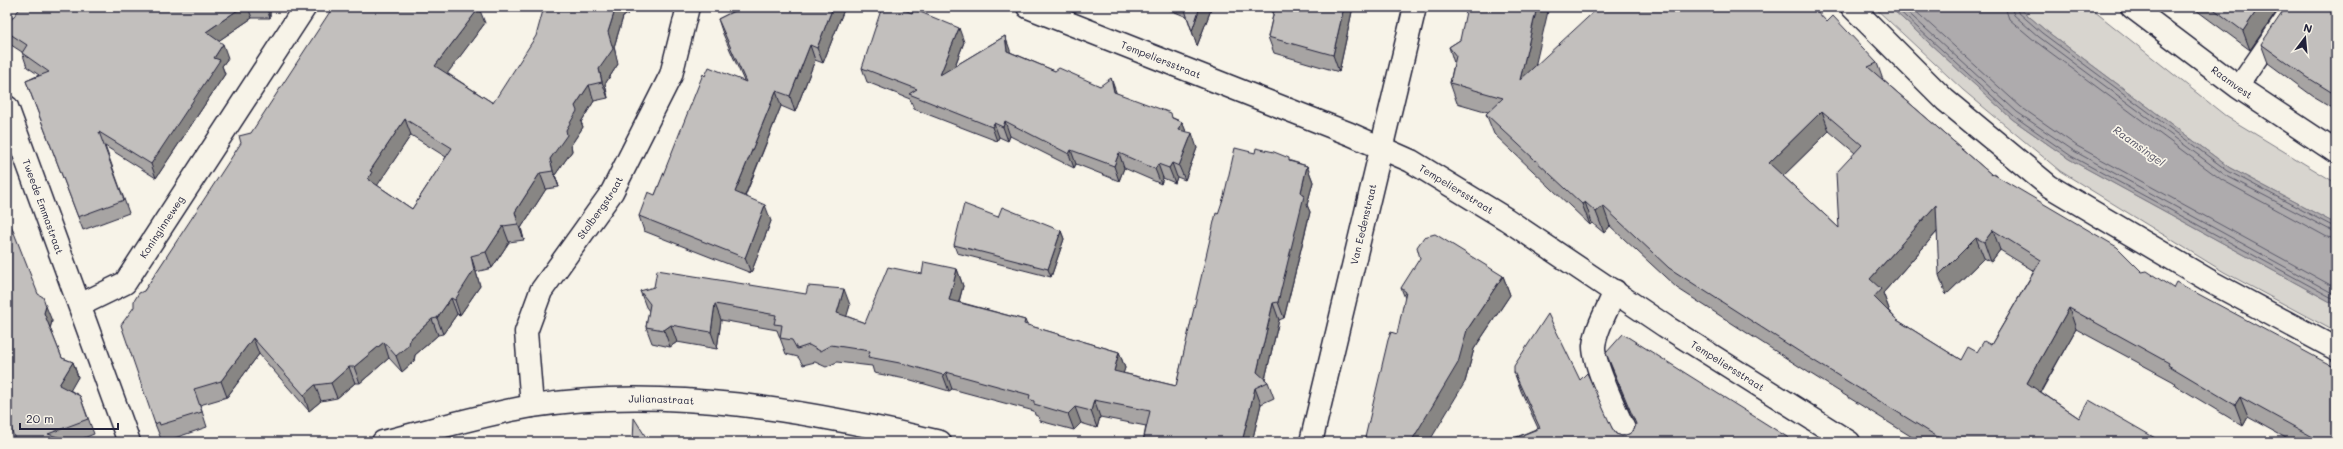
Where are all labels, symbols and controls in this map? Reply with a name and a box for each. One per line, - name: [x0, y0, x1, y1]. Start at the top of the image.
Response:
- north arrow: [2285, 18, 2325, 58]
- text: N: [2302, 20, 2314, 36]
- street label: Tempeliersstraat: [1119, 37, 1203, 82]
- street label: Raamvest: [2209, 62, 2255, 102]
- water label: Raamsingel: [2111, 122, 2168, 170]
- street label: Tweede Emmastraat: [19, 157, 67, 256]
- street label: Tempeliersstraat: [1416, 161, 1496, 217]
- street label: Stolbergstraat: [574, 174, 626, 242]
- street label: Van Eedenstraat: [1347, 182, 1380, 266]
- street label: Koninginneweg: [136, 193, 187, 261]
- street label: Tempeliersstraat: [1688, 337, 1767, 394]
- street label: Julianastraat: [628, 391, 695, 408]
- scale bar: [20, 405, 118, 431]
- text: 20 m: [26, 410, 54, 426]

